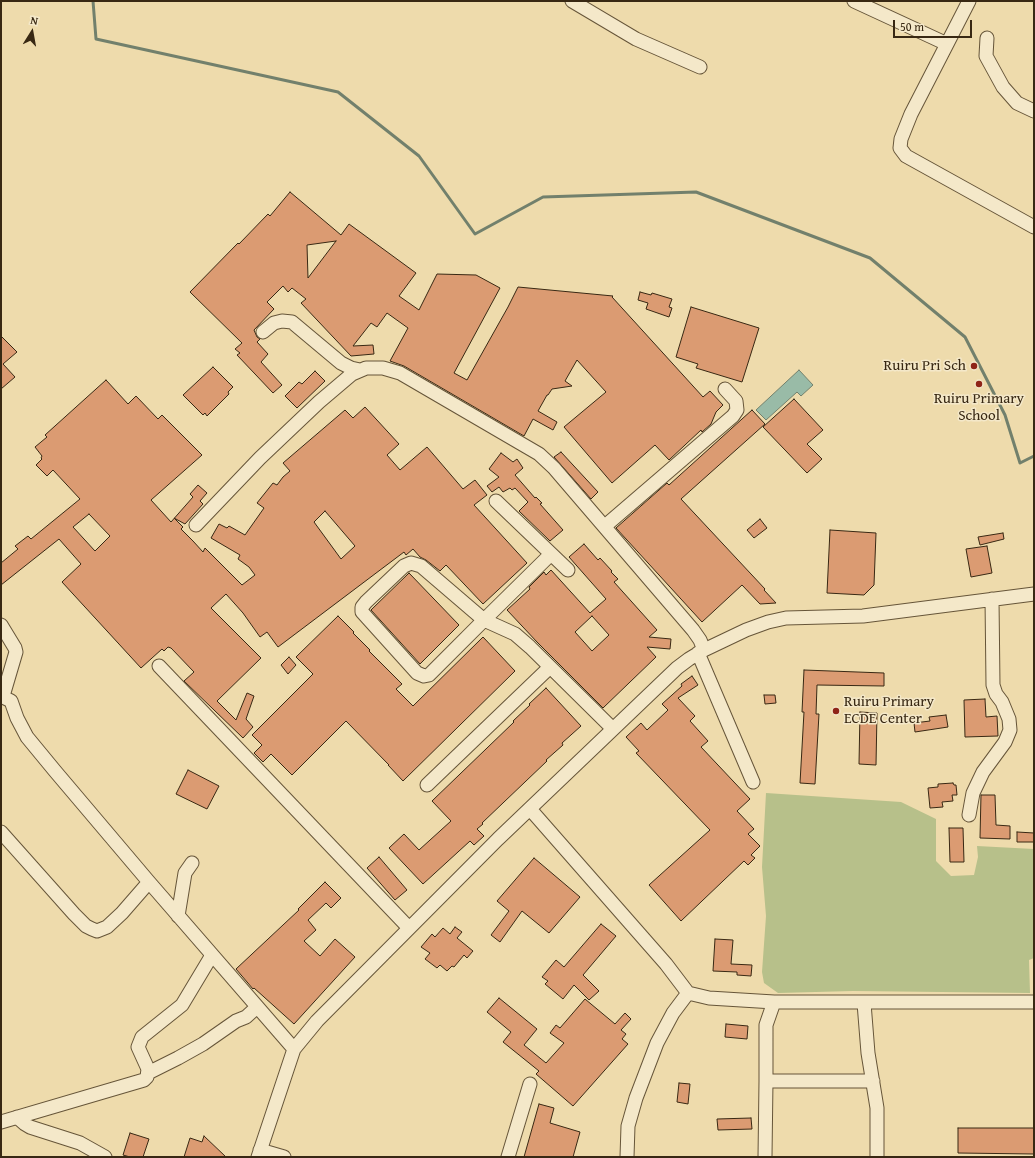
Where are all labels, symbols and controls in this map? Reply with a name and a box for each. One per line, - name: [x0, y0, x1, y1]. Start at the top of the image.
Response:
- north arrow: [12, 12, 52, 52]
- text: N: [29, 12, 39, 29]
- scale bar: [895, 12, 974, 38]
- text: 50 m: [900, 18, 924, 35]
- place label: Ruiru Pri Sch: [884, 357, 966, 375]
- marker: Ruiru Pri Sch: [969, 361, 979, 371]
- marker: Ruiru Primary School: [974, 379, 984, 389]
- place label: Ruiru Primary School: [934, 390, 1024, 425]
- place label: Ruiru Primary ECDE Center: [844, 693, 934, 728]
- marker: Ruiru Primary ECDE Center: [831, 706, 841, 716]

